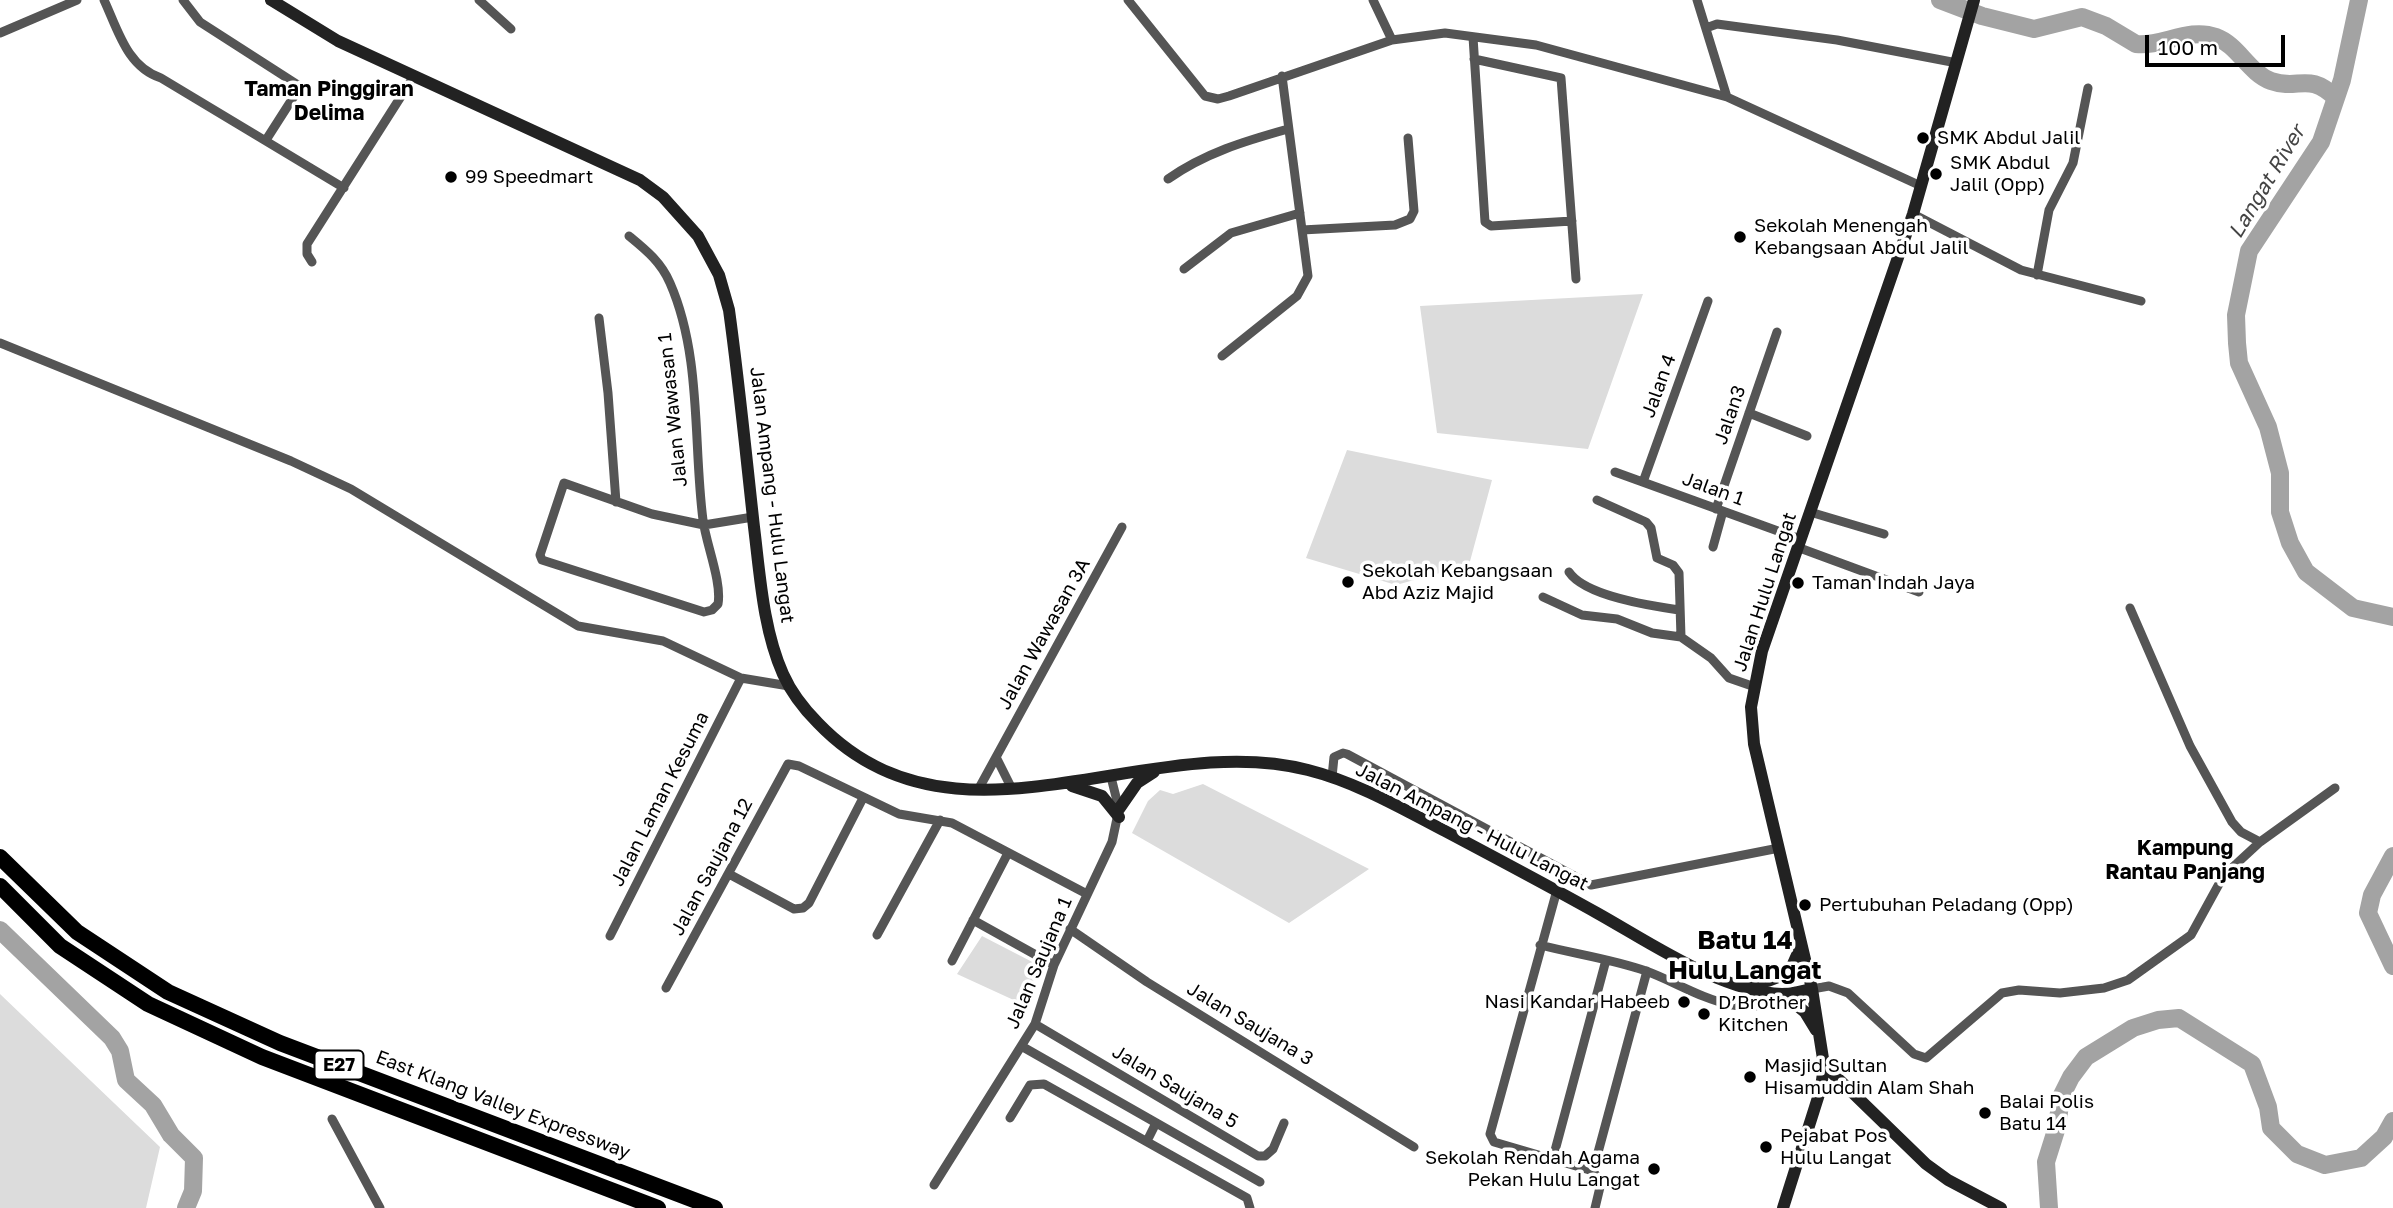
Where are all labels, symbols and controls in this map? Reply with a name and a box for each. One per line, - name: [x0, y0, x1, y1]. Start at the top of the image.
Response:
- scale bar: [2148, 21, 2288, 65]
- text: 100 m: [2158, 34, 2218, 60]
- district label: Taman Pinggiran Delima: [244, 76, 414, 126]
- water label: Langat River: [2224, 121, 2310, 243]
- place label: SMK Abdul Jalil: [1937, 127, 2080, 149]
- marker: SMK Abdul Jalil: [1915, 130, 1931, 146]
- place label: SMK Abdul Jalil (Opp): [1950, 152, 2050, 196]
- place label: 99 Speedmart: [465, 166, 593, 188]
- marker: SMK Abdul Jalil (Opp): [1928, 166, 1944, 182]
- marker: 99 Speedmart: [443, 169, 459, 185]
- place label: Sekolah Menengah Kebangsaan Abdul Jalil: [1754, 215, 1968, 259]
- marker: Sekolah Menengah Kebangsaan Abdul Jalil: [1732, 229, 1748, 245]
- street label: Jalan Wawasan 1: [654, 332, 692, 488]
- street label: Jalan 4: [1637, 351, 1681, 421]
- street label: Jalan Ampang - Hulu Langat: [745, 366, 799, 624]
- street label: Jalan3: [1709, 382, 1751, 448]
- street label: Jalan 1: [1679, 467, 1747, 511]
- street label: Jalan Hulu Langat: [1729, 510, 1801, 674]
- street label: Jalan Wawasan 3A: [993, 554, 1095, 714]
- place label: Sekolah Kebangsaan Abd Aziz Majid: [1362, 560, 1553, 604]
- place label: Taman Indah Jaya: [1812, 572, 1975, 594]
- marker: Sekolah Kebangsaan Abd Aziz Majid: [1340, 574, 1356, 590]
- marker: Taman Indah Jaya: [1790, 575, 1806, 591]
- street label: Jalan Laman Kesuma: [606, 708, 714, 890]
- street label: Jalan Ampang - Hulu Langat: [1352, 758, 1592, 896]
- street label: Jalan Saujana 12: [666, 794, 758, 940]
- district label: Kampung Rantau Panjang: [2105, 835, 2265, 885]
- street label: Jalan Saujana 1: [1001, 894, 1077, 1032]
- place label: Pertubuhan Peladang (Opp): [1819, 894, 2074, 916]
- marker: Pertubuhan Peladang (Opp): [1797, 897, 1813, 913]
- district label: Batu 14 Hulu Langat: [1668, 925, 1822, 986]
- street label: Jalan Saujana 3: [1183, 977, 1317, 1071]
- place label: Nasi Kandar Habeeb: [1484, 991, 1670, 1013]
- place label: D’Brother Kitchen: [1718, 992, 1806, 1036]
- marker: Nasi Kandar Habeeb: [1676, 994, 1692, 1010]
- marker: D’Brother Kitchen: [1696, 1006, 1712, 1022]
- street label: Jalan Saujana 5: [1108, 1040, 1242, 1134]
- street label: East Klang Valley Expressway: [372, 1046, 634, 1164]
- road number: E27: [314, 1050, 364, 1080]
- place label: Masjid Sultan Hisamuddin Alam Shah: [1764, 1055, 1975, 1099]
- marker: Masjid Sultan Hisamuddin Alam Shah: [1742, 1069, 1758, 1085]
- place label: Balai Polis Batu 14: [1999, 1091, 2094, 1135]
- marker: Balai Polis Batu 14: [1977, 1105, 1993, 1121]
- place label: Pejabat Pos Hulu Langat: [1780, 1125, 1892, 1169]
- marker: Pejabat Pos Hulu Langat: [1758, 1139, 1774, 1155]
- place label: Sekolah Rendah Agama Pekan Hulu Langat: [1425, 1147, 1640, 1191]
- marker: Sekolah Rendah Agama Pekan Hulu Langat: [1646, 1161, 1662, 1177]

